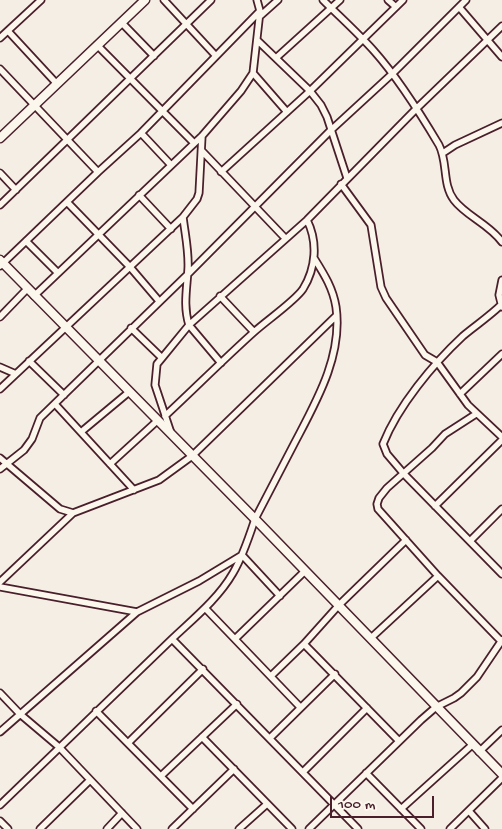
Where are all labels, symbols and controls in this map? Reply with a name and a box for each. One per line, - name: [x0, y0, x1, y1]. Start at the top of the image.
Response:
- scale bar: [332, 786, 436, 818]
- text: 100 m: [338, 796, 375, 814]

